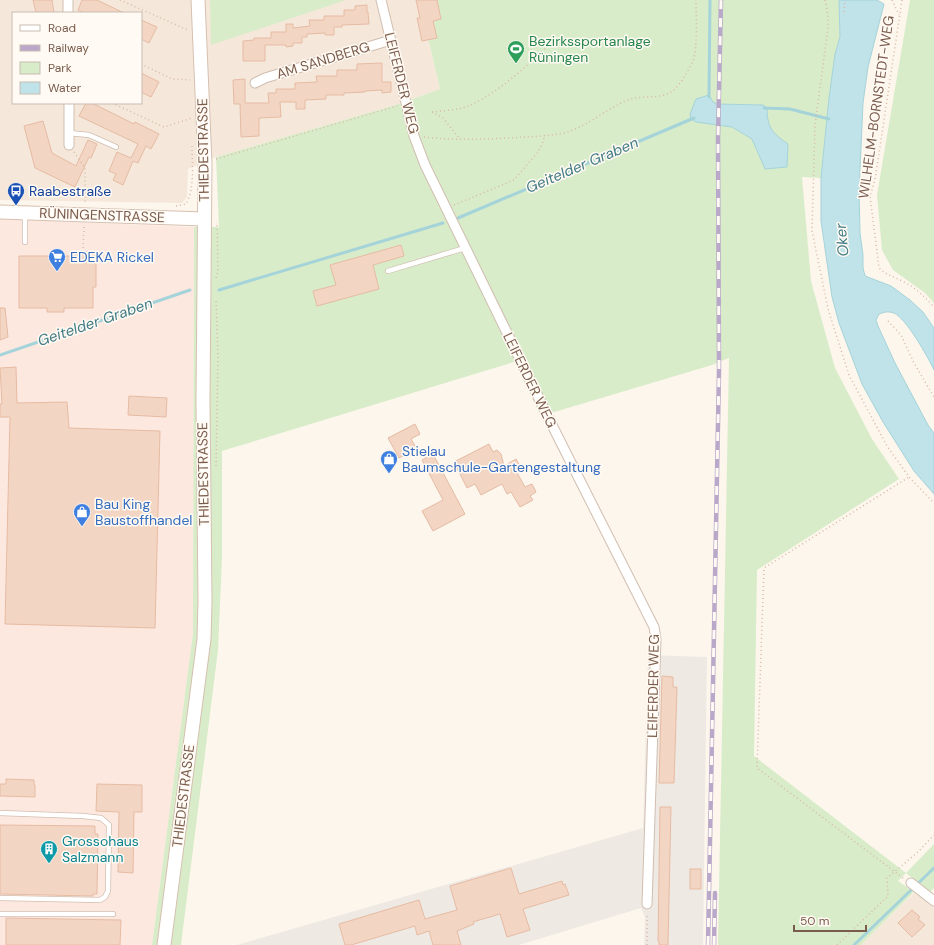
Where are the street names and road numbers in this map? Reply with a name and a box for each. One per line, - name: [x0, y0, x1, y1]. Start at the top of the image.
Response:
- street label: WILHELM-BORNSTEDT-WEG: [854, 14, 898, 200]
- street label: LEIFERDER WEG: [381, 30, 423, 136]
- street label: AM SANDBERG: [274, 37, 372, 83]
- street label: THIEDESTRASSE: [193, 98, 213, 202]
- street label: RÜNINGENSTRASSE: [39, 204, 165, 226]
- street label: LEIFERDER WEG: [499, 329, 561, 431]
- street label: THIEDESTRASSE: [193, 422, 213, 526]
- street label: LEIFERDER WEG: [643, 634, 663, 738]
- street label: THIEDESTRASSE: [168, 743, 198, 849]

